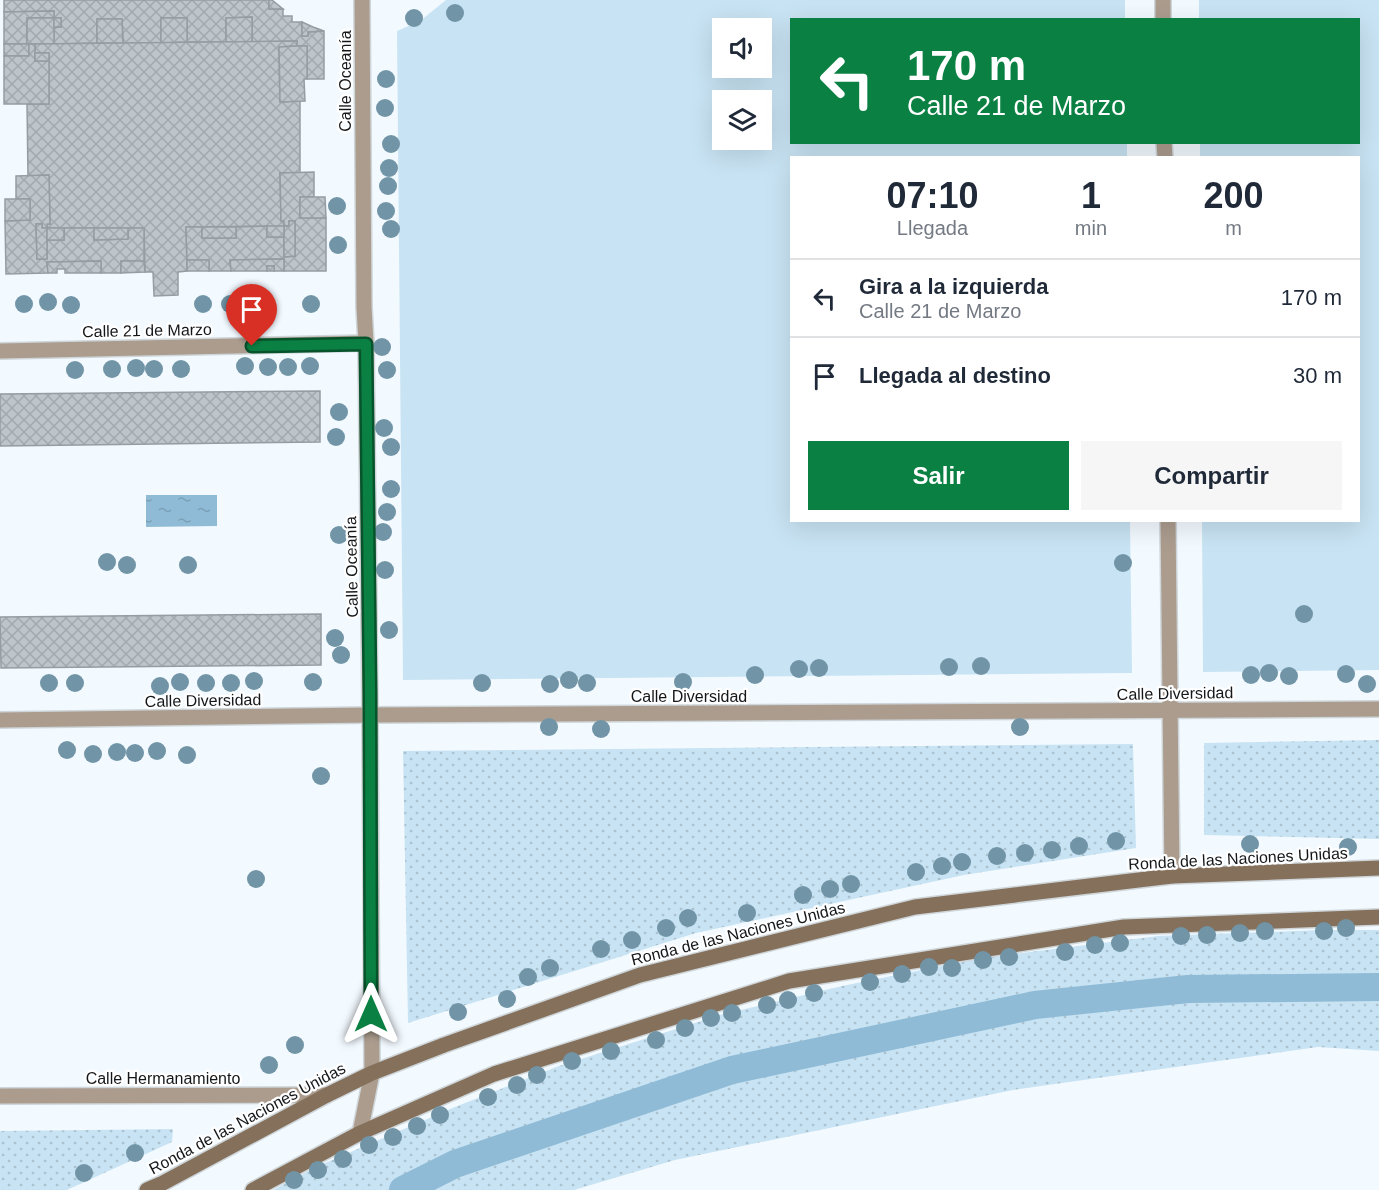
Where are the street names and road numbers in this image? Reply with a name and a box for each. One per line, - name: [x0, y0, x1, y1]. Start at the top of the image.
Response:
- street label: Calle Oceanía: [337, 30, 354, 132]
- street label: Calle 21 de Marzo: [82, 321, 212, 340]
- street label: Calle Oceanía: [342, 516, 361, 618]
- street label: Calle Diversidad: [1117, 684, 1233, 703]
- street label: Calle Diversidad: [631, 688, 747, 705]
- street label: Calle Diversidad: [145, 691, 261, 710]
- street label: Ronda de las Naciones Unidas: [1128, 844, 1348, 873]
- street label: Ronda de las Naciones Unidas: [629, 899, 847, 968]
- street label: Ronda de las Naciones Unidas: [146, 1059, 348, 1178]
- street label: Calle Hermanamiento: [86, 1070, 240, 1087]

